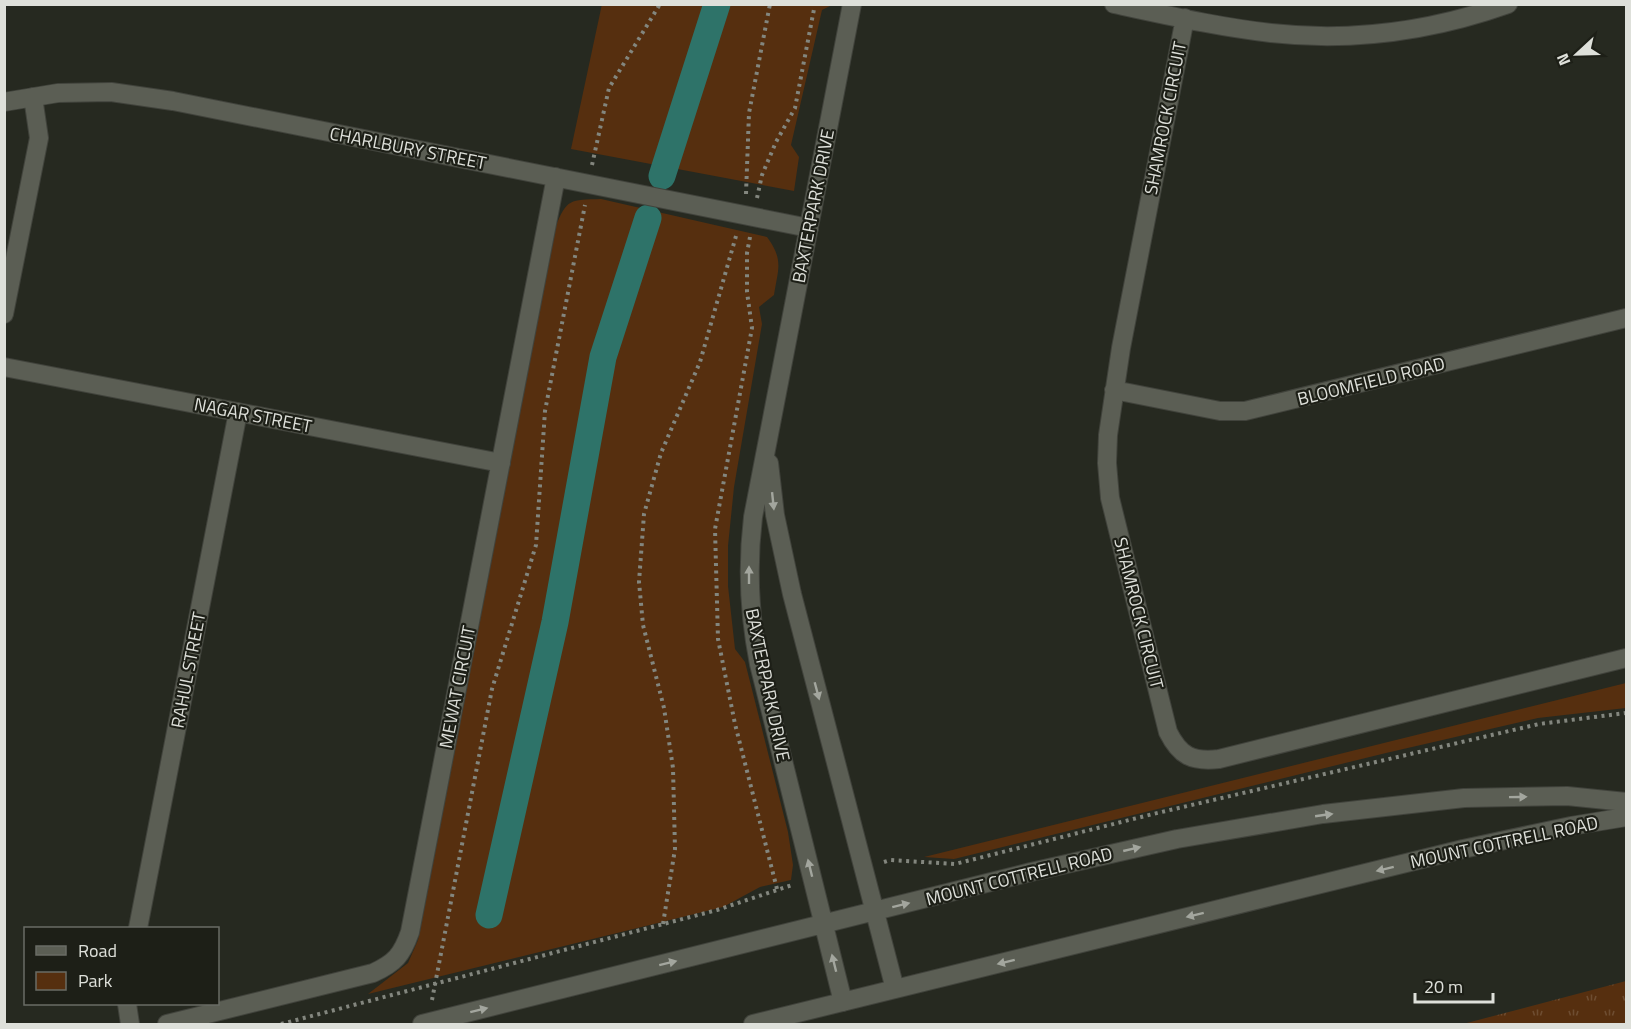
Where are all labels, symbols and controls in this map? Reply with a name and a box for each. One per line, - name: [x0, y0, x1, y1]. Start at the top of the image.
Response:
- north arrow: [1547, 24, 1607, 84]
- street label: SHAMROCK CIRCUIT: [1137, 39, 1193, 197]
- text: N: [1550, 50, 1576, 69]
- street label: CHARLBURY STREET: [327, 120, 489, 177]
- street label: BAXTERPARK DRIVE: [785, 127, 841, 285]
- street label: BLOOMFIELD ROAD: [1294, 350, 1448, 412]
- street label: NAGAR STREET: [192, 390, 315, 440]
- one-way arrow: [768, 492, 778, 511]
- street label: SHAMROCK CIRCUIT: [1107, 534, 1171, 692]
- one-way arrow: [744, 565, 754, 584]
- street label: BAXTERPARK DRIVE: [739, 606, 797, 764]
- street label: RAHUL STREET: [164, 609, 213, 730]
- street label: MEWAT CIRCUIT: [432, 623, 482, 751]
- one-way arrow: [813, 682, 822, 700]
- one-way arrow: [1508, 792, 1527, 802]
- street label: MOUNT COTTRELL ROAD: [1407, 809, 1601, 875]
- one-way arrow: [1314, 810, 1333, 819]
- street label: MOUNT COTTRELL ROAD: [923, 840, 1115, 912]
- one-way arrow: [1122, 844, 1141, 854]
- one-way arrow: [805, 858, 815, 877]
- one-way arrow: [1375, 864, 1394, 874]
- one-way arrow: [892, 900, 911, 910]
- one-way arrow: [1186, 911, 1204, 921]
- legend: [24, 927, 219, 1005]
- text: Road: [78, 937, 117, 964]
- one-way arrow: [828, 954, 838, 972]
- one-way arrow: [997, 957, 1015, 967]
- one-way arrow: [659, 958, 677, 968]
- scale bar: [1415, 966, 1493, 1004]
- text: Park: [78, 967, 113, 994]
- text: 20 m: [1424, 973, 1463, 1000]
- one-way arrow: [470, 1005, 488, 1015]

